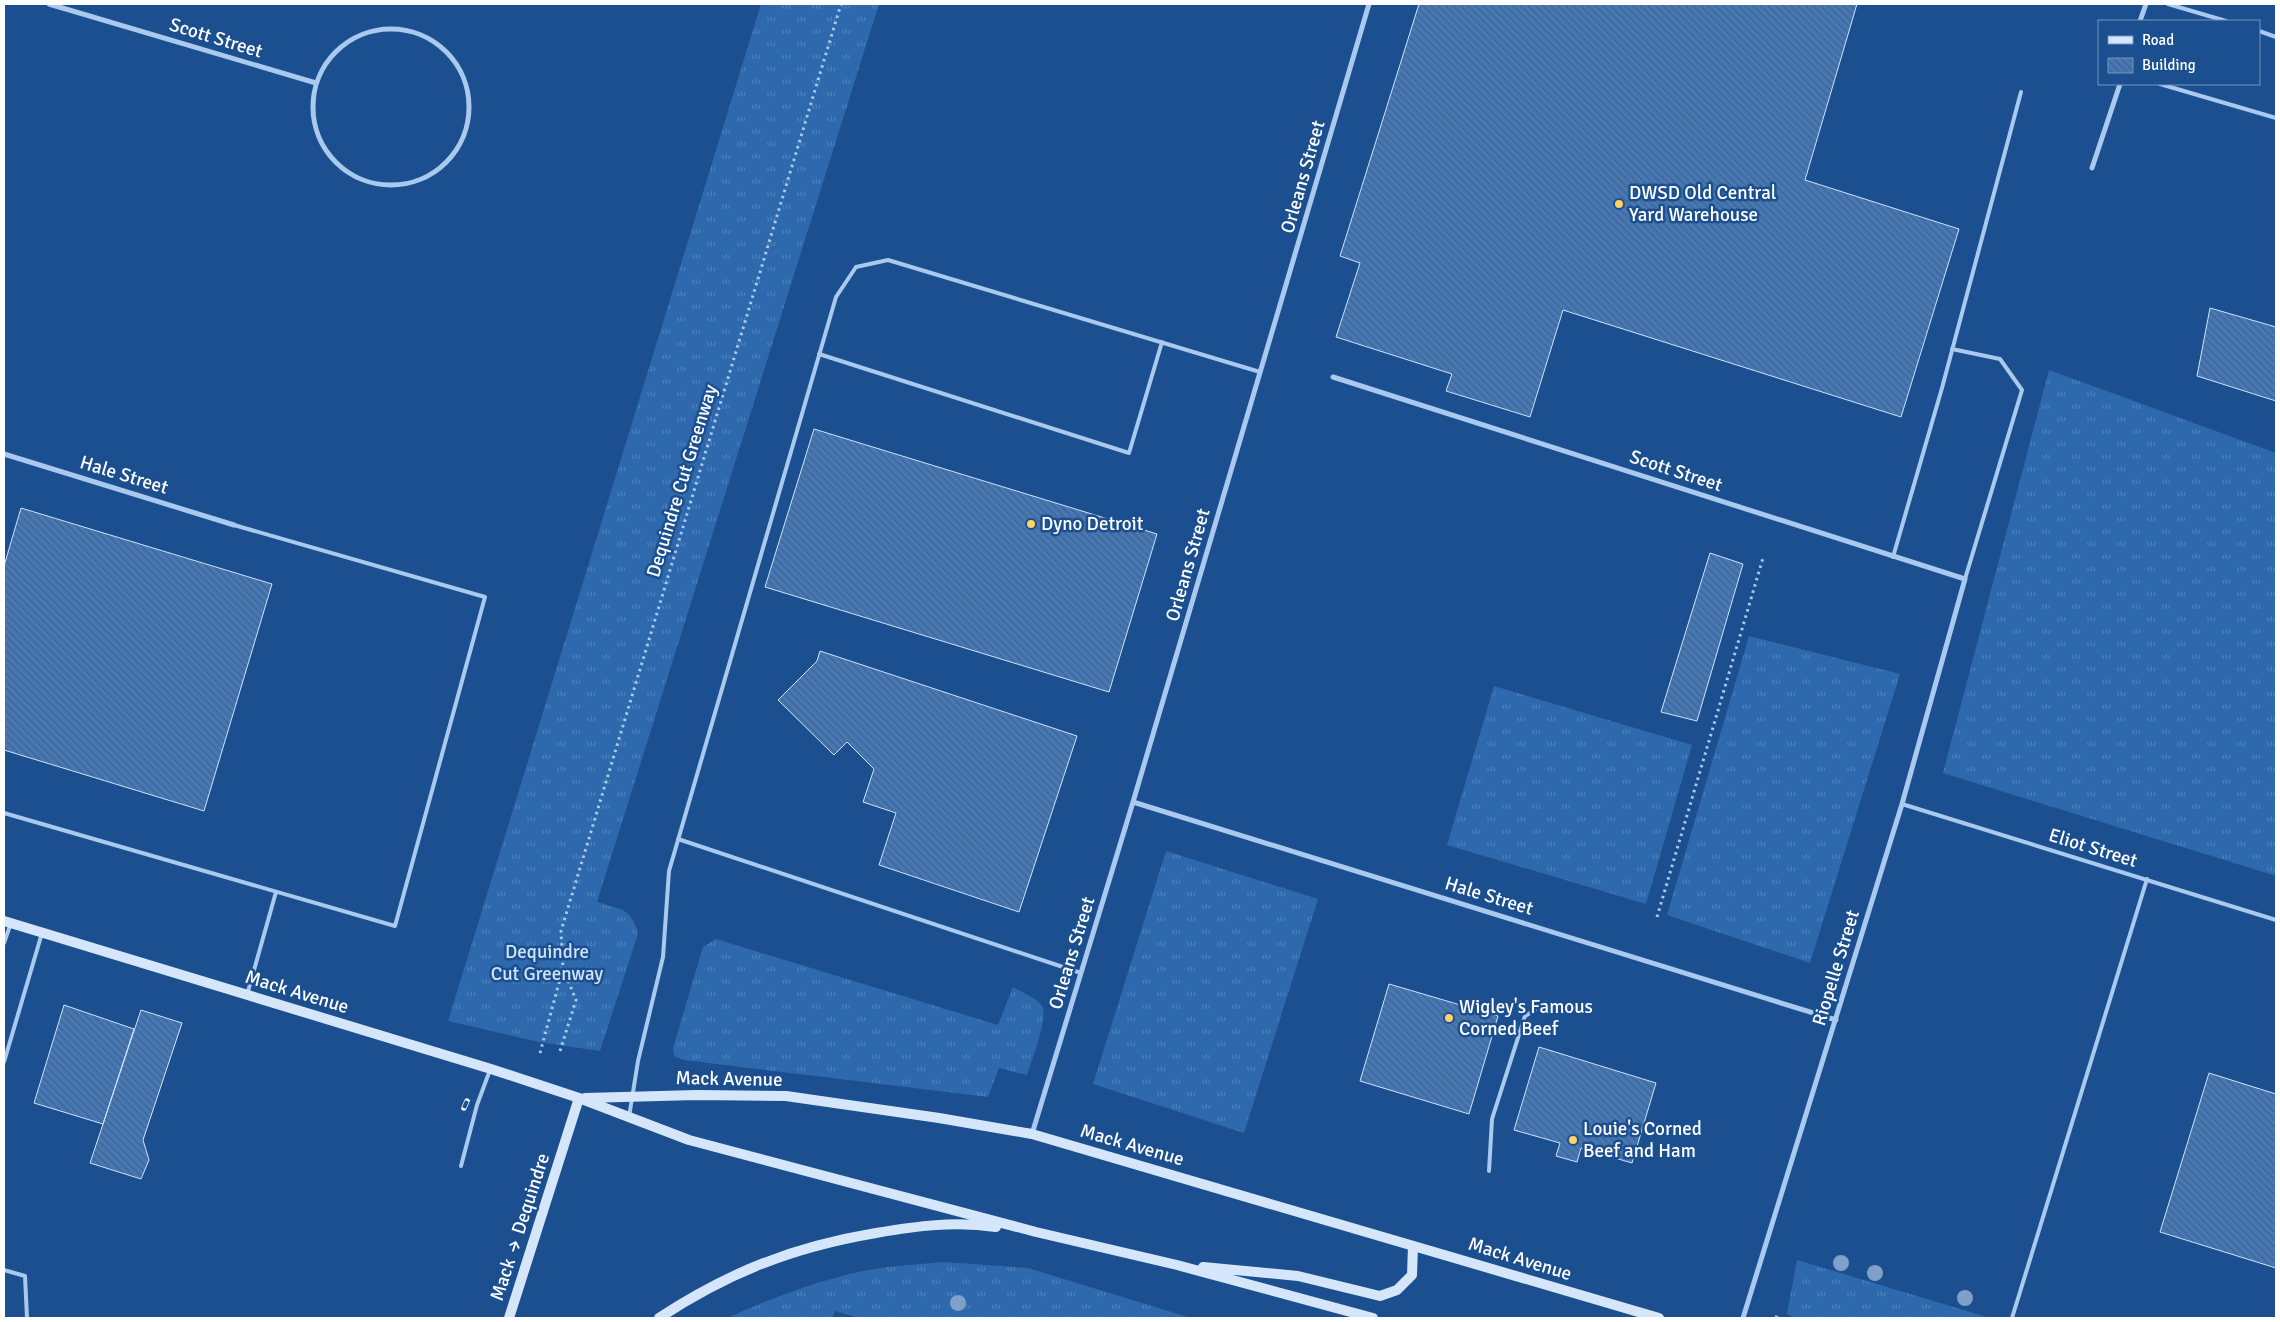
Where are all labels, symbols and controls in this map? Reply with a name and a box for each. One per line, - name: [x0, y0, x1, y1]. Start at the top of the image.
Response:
- street label: Scott Street: [167, 12, 266, 64]
- legend: [2098, 20, 2260, 85]
- text: Road: [2142, 31, 2174, 49]
- text: Building: [2142, 56, 2196, 74]
- street label: Orleans Street: [1275, 117, 1331, 236]
- place label: DWSD Old Central Yard Warehouse: [1629, 181, 1776, 227]
- marker: DWSD Old Central Yard Warehouse: [1613, 198, 1625, 210]
- street label: Dequindre Cut Greenway: [641, 382, 723, 580]
- street label: Scott Street: [1627, 445, 1726, 497]
- street label: Hale Street: [77, 450, 171, 500]
- street label: Orleans Street: [1160, 505, 1216, 624]
- place label: Dyno Detroit: [1041, 512, 1144, 536]
- marker: Dyno Detroit: [1025, 518, 1037, 530]
- street label: Eliot Street: [2046, 823, 2141, 873]
- street label: Hale Street: [1442, 871, 1536, 921]
- street label: Orleans Street: [1044, 894, 1101, 1012]
- street label: Riopelle Street: [1807, 907, 1865, 1029]
- park label: Dequindre Cut Greenway: [491, 940, 603, 986]
- street label: Mack Avenue: [242, 965, 352, 1019]
- place label: Wigley's Famous Corned Beef: [1459, 995, 1593, 1041]
- marker: Wigley's Famous Corned Beef: [1443, 1012, 1455, 1024]
- street label: Mack Avenue: [675, 1066, 783, 1092]
- place label: Louie's Corned Beef and Ham: [1583, 1117, 1702, 1163]
- street label: Mack Avenue: [1077, 1119, 1187, 1171]
- marker: Louie's Corned Beef and Ham: [1567, 1134, 1579, 1146]
- street label: Mack → Dequindre: [485, 1150, 555, 1304]
- street label: Mack Avenue: [1465, 1232, 1575, 1286]

